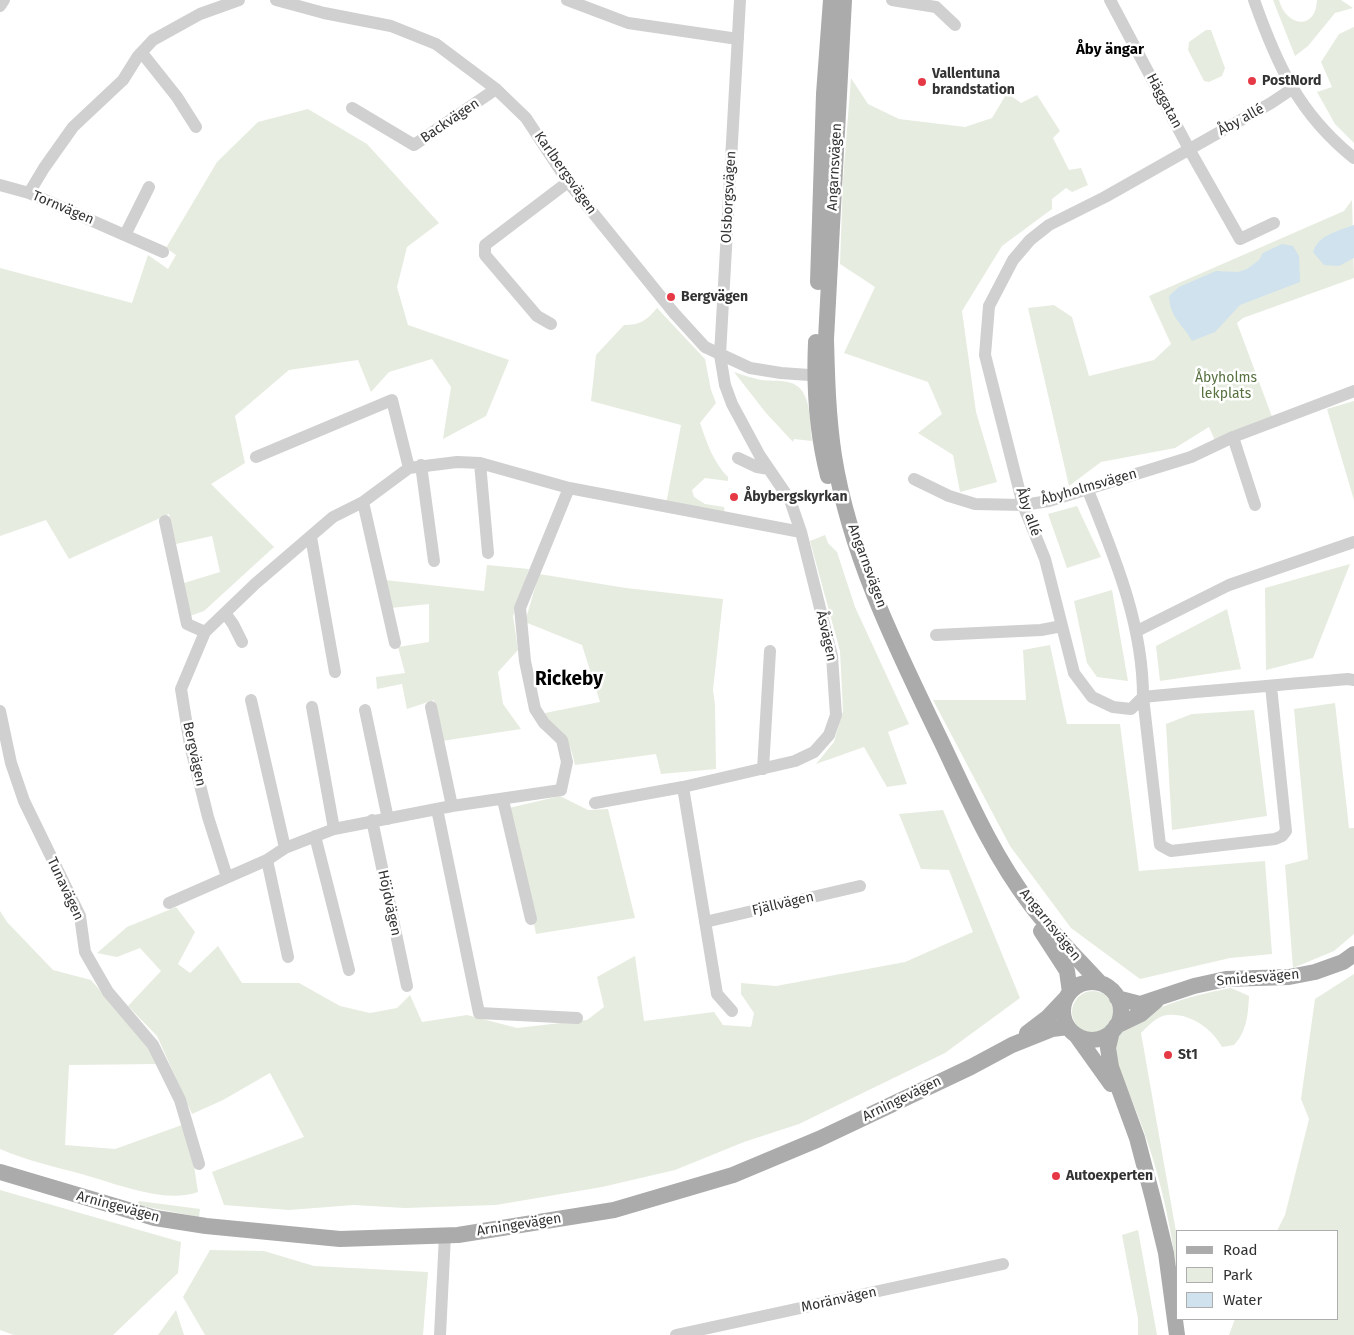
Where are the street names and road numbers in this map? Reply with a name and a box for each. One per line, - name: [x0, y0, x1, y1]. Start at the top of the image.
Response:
- street label: Häggatan: [1143, 71, 1185, 131]
- street label: Backvägen: [418, 95, 482, 147]
- street label: Åby allé: [1215, 101, 1267, 139]
- street label: Angarnsvägen: [824, 123, 846, 211]
- street label: Karlbergsvägen: [530, 128, 600, 218]
- street label: Olsborgsvägen: [718, 150, 740, 244]
- street label: Tornvägen: [30, 188, 96, 228]
- street label: Åbyholmsvägen: [1039, 465, 1139, 509]
- street label: Åby allé: [1012, 486, 1044, 538]
- street label: Angarnsvägen: [844, 522, 890, 610]
- street label: Åsvägen: [812, 609, 840, 663]
- street label: Bergvägen: [179, 720, 209, 788]
- street label: Tunavägen: [43, 855, 87, 923]
- street label: Höjdvägen: [374, 868, 404, 938]
- street label: Angarnsvägen: [1016, 886, 1084, 964]
- street label: Fjällvägen: [750, 889, 816, 919]
- street label: Smidesvägen: [1216, 966, 1300, 990]
- street label: Arningevägen: [860, 1073, 944, 1125]
- street label: Arningevägen: [75, 1188, 161, 1226]
- street label: Arningevägen: [475, 1210, 563, 1240]
- street label: Moränvägen: [800, 1284, 878, 1316]

